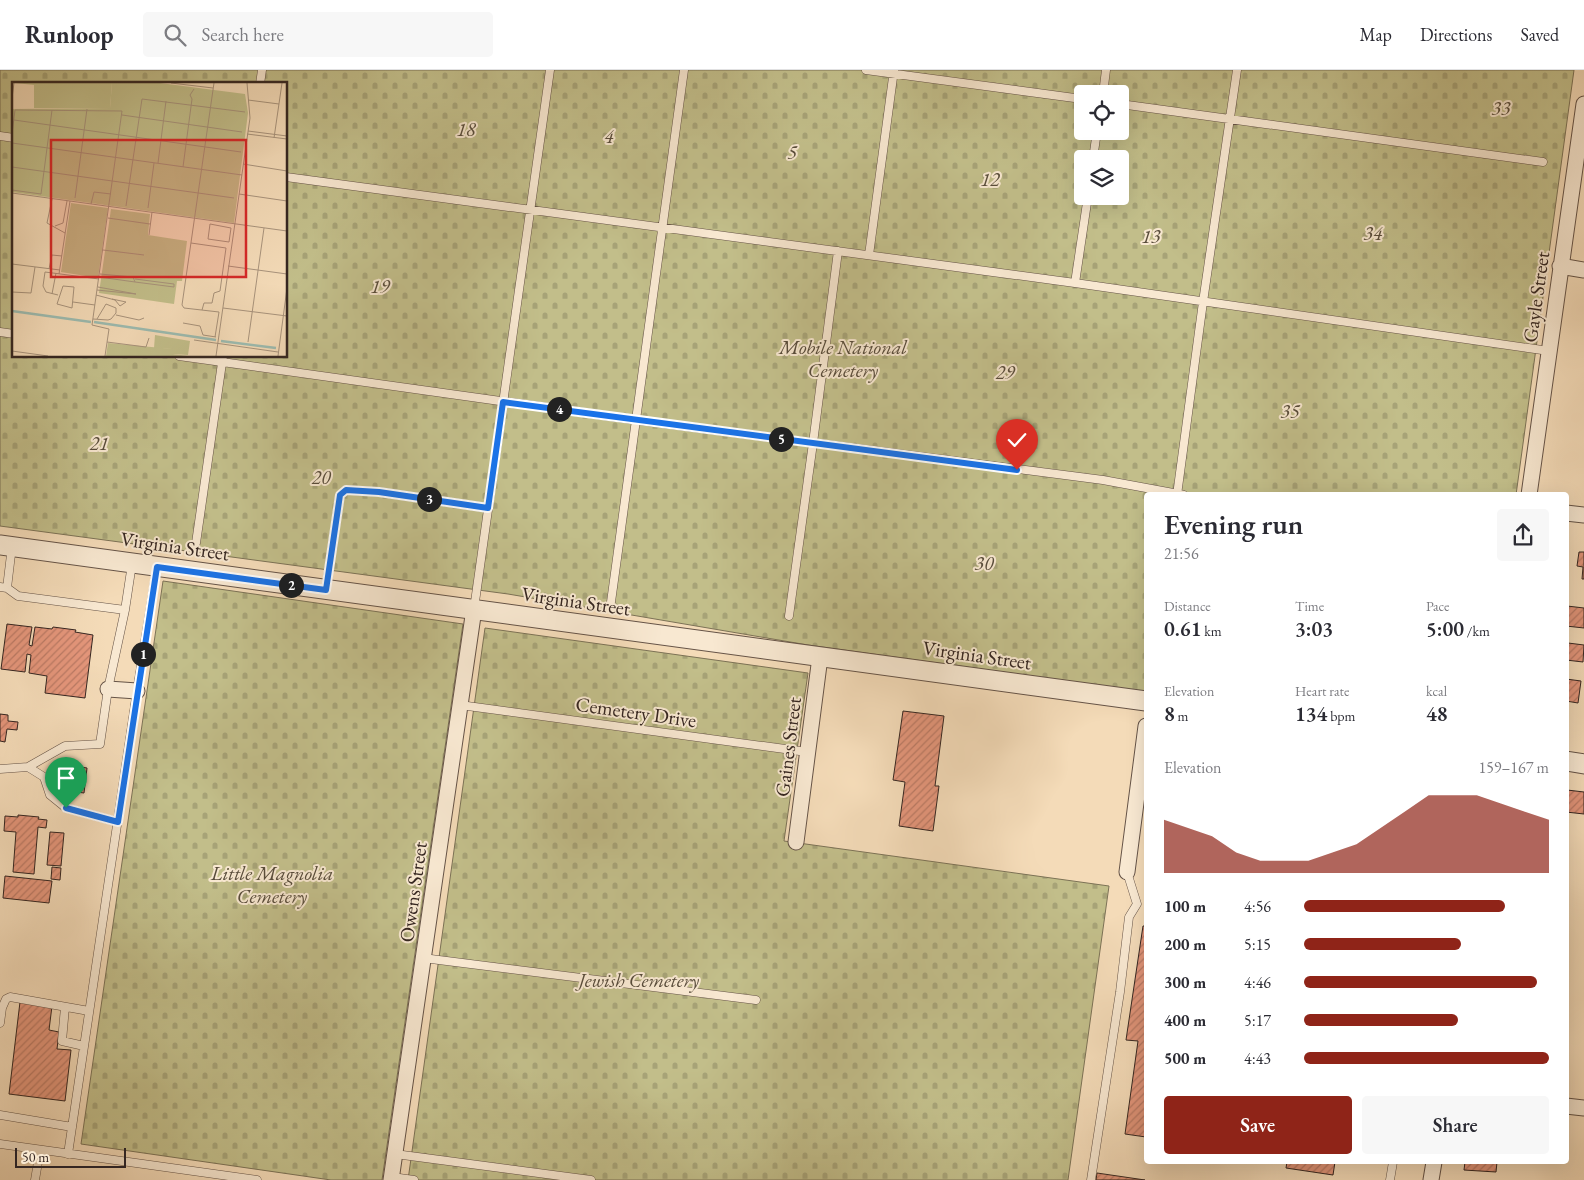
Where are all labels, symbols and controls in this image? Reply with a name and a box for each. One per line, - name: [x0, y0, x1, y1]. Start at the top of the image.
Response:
- search box: [143, 12, 493, 57]
- text: Runloop: [25, 19, 113, 50]
- icon: search: [161, 21, 189, 49]
- text: Search here: [201, 22, 284, 47]
- text: Map: [1360, 23, 1392, 46]
- text: Directions: [1420, 23, 1492, 46]
- text: Saved: [1520, 23, 1559, 46]
- inset map: [12, 82, 288, 358]
- map controls: [1074, 85, 1129, 205]
- button: locate: [1074, 85, 1129, 140]
- park label: 33: [1491, 95, 1511, 121]
- park label: 18: [456, 116, 477, 142]
- park label: 4: [604, 123, 614, 149]
- park label: 5: [787, 139, 798, 165]
- button: layers: [1074, 150, 1129, 205]
- park label: 12: [980, 166, 1001, 192]
- park label: 34: [1363, 220, 1383, 246]
- park label: 13: [1141, 223, 1161, 249]
- street label: Gayle Street: [1517, 249, 1555, 344]
- park label: 19: [370, 273, 391, 299]
- park label: Mobile National Cemetery: [778, 334, 908, 383]
- park label: 29: [995, 359, 1016, 385]
- pin: 4: [546, 396, 572, 422]
- park label: 35: [1280, 398, 1301, 424]
- text: 4: [556, 400, 563, 418]
- pin: [996, 419, 1038, 470]
- pin: 5: [768, 426, 794, 452]
- icon: check: [1003, 426, 1031, 454]
- park label: 21: [89, 430, 109, 456]
- text: 5: [778, 430, 785, 448]
- park label: 20: [311, 464, 332, 490]
- pin: 3: [416, 486, 442, 512]
- text: 3: [426, 490, 433, 508]
- text: Evening run: [1164, 506, 1303, 542]
- button: share: [1497, 509, 1549, 561]
- street label: Virginia Street: [119, 525, 232, 567]
- text: 21:56: [1164, 543, 1199, 564]
- park label: 30: [974, 550, 995, 576]
- pin: 2: [278, 572, 304, 598]
- text: 2: [288, 576, 295, 594]
- street label: Virginia Street: [520, 580, 633, 622]
- text: Distance: [1164, 597, 1211, 615]
- text: Time: [1295, 597, 1324, 615]
- text: Pace: [1426, 597, 1450, 615]
- text: 0.61: [1164, 615, 1201, 642]
- text: 3:03: [1295, 615, 1333, 642]
- text: 5:00: [1426, 615, 1464, 642]
- text: km: [1201, 622, 1222, 640]
- text: /km: [1464, 622, 1490, 640]
- street label: Virginia Street: [921, 634, 1034, 676]
- pin: 1: [130, 642, 156, 666]
- text: 1: [140, 645, 147, 663]
- text: Elevation: [1164, 682, 1214, 700]
- text: Heart rate: [1295, 682, 1349, 700]
- text: kcal: [1426, 682, 1447, 700]
- street label: Cemetery Drive: [574, 691, 698, 733]
- street label: Gaines Street: [769, 695, 807, 798]
- text: 8: [1164, 700, 1175, 727]
- text: 134: [1295, 700, 1327, 727]
- text: 48: [1426, 700, 1448, 727]
- text: m: [1175, 707, 1188, 725]
- text: bpm: [1327, 707, 1356, 725]
- pin: [45, 757, 87, 808]
- text: Elevation: [1164, 757, 1222, 778]
- text: 159–167 m: [1478, 757, 1549, 778]
- icon: arrive: [52, 764, 80, 792]
- street label: Owens Street: [393, 839, 433, 944]
- park label: Little Magnolia Cemetery: [210, 860, 333, 909]
- text: 100 m: [1164, 896, 1206, 917]
- text: 4:56: [1244, 896, 1271, 917]
- text: 200 m: [1164, 934, 1206, 955]
- text: 5:15: [1244, 934, 1271, 955]
- park label: Jewish Cemetery: [575, 967, 699, 993]
- text: 300 m: [1164, 972, 1206, 993]
- text: 4:46: [1244, 972, 1271, 993]
- text: 400 m: [1164, 1010, 1206, 1031]
- text: 5:17: [1244, 1010, 1271, 1031]
- text: 500 m: [1164, 1048, 1206, 1069]
- text: 4:43: [1244, 1048, 1271, 1069]
- button: Save: [1164, 1096, 1352, 1154]
- button: Share: [1362, 1096, 1549, 1154]
- scale bar: [15, 1145, 126, 1168]
- text: 50 m: [22, 1148, 49, 1166]

